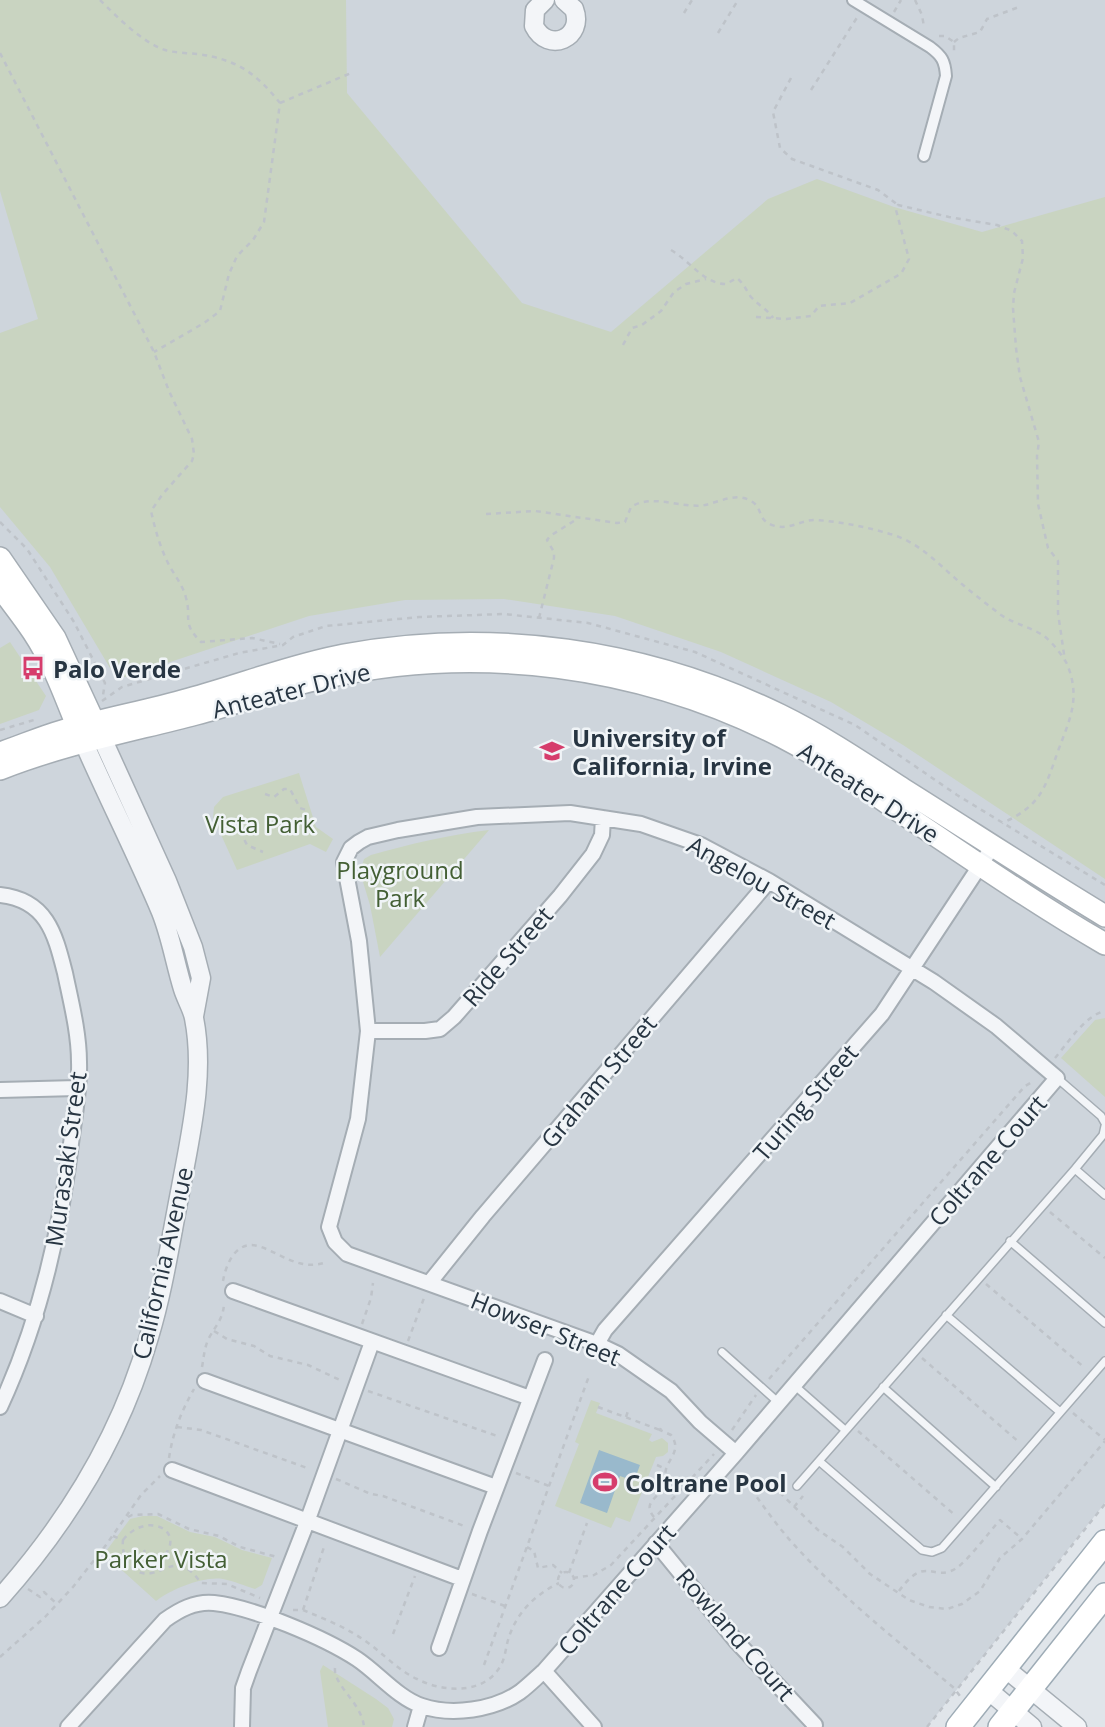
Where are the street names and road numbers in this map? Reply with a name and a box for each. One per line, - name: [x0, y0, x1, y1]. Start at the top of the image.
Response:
- street label: Anteater Drive: [208, 654, 374, 726]
- street label: Anteater Drive: [792, 734, 946, 850]
- street label: Angelou Street: [682, 828, 842, 936]
- street label: Ride Street: [454, 899, 560, 1013]
- street label: Graham Street: [533, 1008, 663, 1154]
- street label: Turing Street: [745, 1037, 865, 1167]
- street label: Murasaki Street: [36, 1069, 94, 1249]
- street label: Coltrane Court: [921, 1087, 1053, 1233]
- street label: California Avenue: [124, 1163, 200, 1363]
- street label: Howser Street: [466, 1283, 626, 1373]
- street label: Coltrane Court: [550, 1516, 682, 1662]
- street label: Rowland Court: [669, 1561, 803, 1707]

